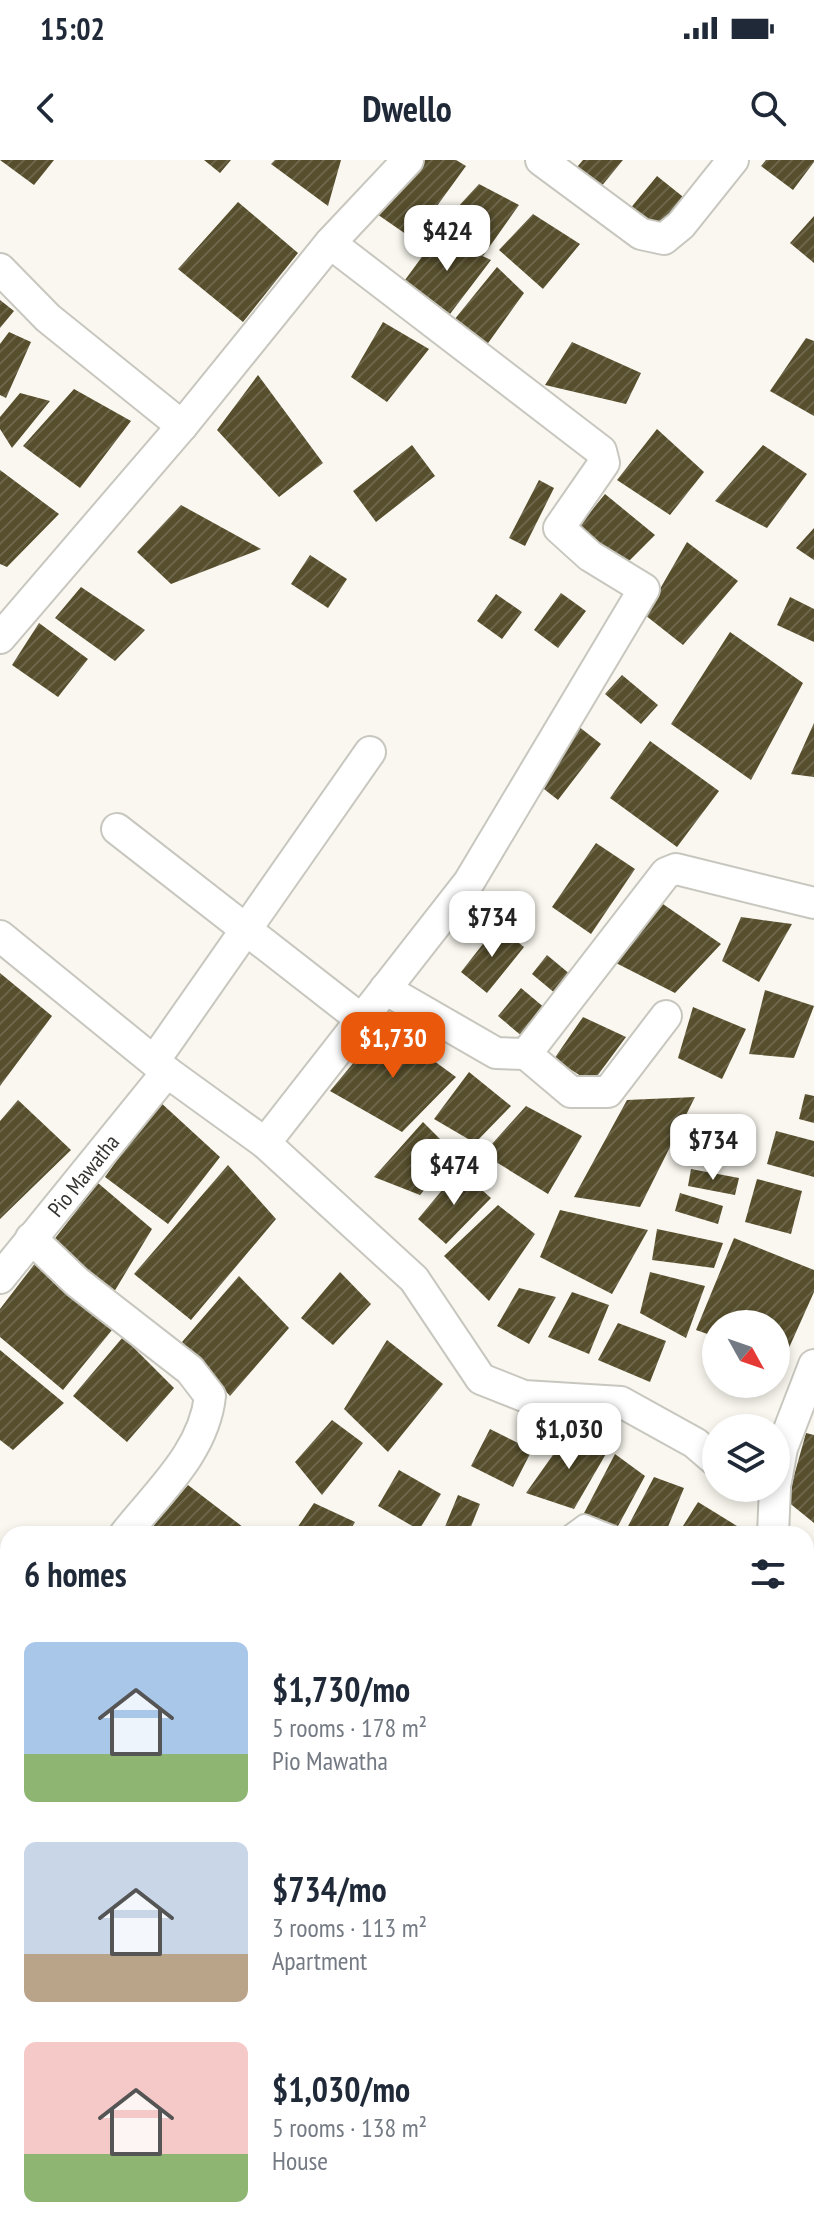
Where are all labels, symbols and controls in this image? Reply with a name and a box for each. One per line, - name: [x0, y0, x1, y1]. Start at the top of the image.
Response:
- text: 15:02: [40, 9, 105, 48]
- text: Dwello: [362, 85, 452, 132]
- icon: back: [24, 86, 68, 130]
- icon: search: [746, 86, 790, 130]
- pin: $424: [400, 205, 494, 273]
- text: $424: [422, 214, 472, 247]
- pin: $734: [445, 891, 539, 959]
- text: $734: [467, 900, 517, 933]
- pin: $1,730: [328, 1012, 458, 1080]
- text: $1,730: [359, 1021, 427, 1054]
- pin: $734: [666, 1114, 760, 1182]
- text: $734: [688, 1123, 738, 1156]
- street label: Pio Mawatha: [41, 1129, 125, 1222]
- pin: $474: [407, 1139, 501, 1207]
- text: $474: [429, 1148, 479, 1181]
- north arrow: [702, 1310, 790, 1398]
- map controls: [702, 1310, 790, 1502]
- pin: $1,030: [504, 1403, 634, 1471]
- text: $1,030: [535, 1412, 603, 1445]
- button: layers: [702, 1414, 790, 1502]
- text: 6 homes: [24, 1552, 127, 1596]
- icon: filters: [746, 1552, 790, 1596]
- text: $1,730/mo: [272, 1667, 410, 1711]
- icon: home: [88, 1674, 184, 1770]
- text: 5 rooms · 178 m²: [272, 1711, 427, 1744]
- text: Pio Mawatha: [272, 1744, 388, 1777]
- text: $734/mo: [272, 1867, 387, 1911]
- icon: home: [88, 1874, 184, 1970]
- text: 3 rooms · 113 m²: [272, 1911, 427, 1944]
- text: Apartment: [272, 1944, 367, 1977]
- text: $1,030/mo: [272, 2067, 410, 2111]
- icon: home: [88, 2074, 184, 2170]
- text: 5 rooms · 138 m²: [272, 2111, 427, 2144]
- text: House: [272, 2144, 328, 2177]

